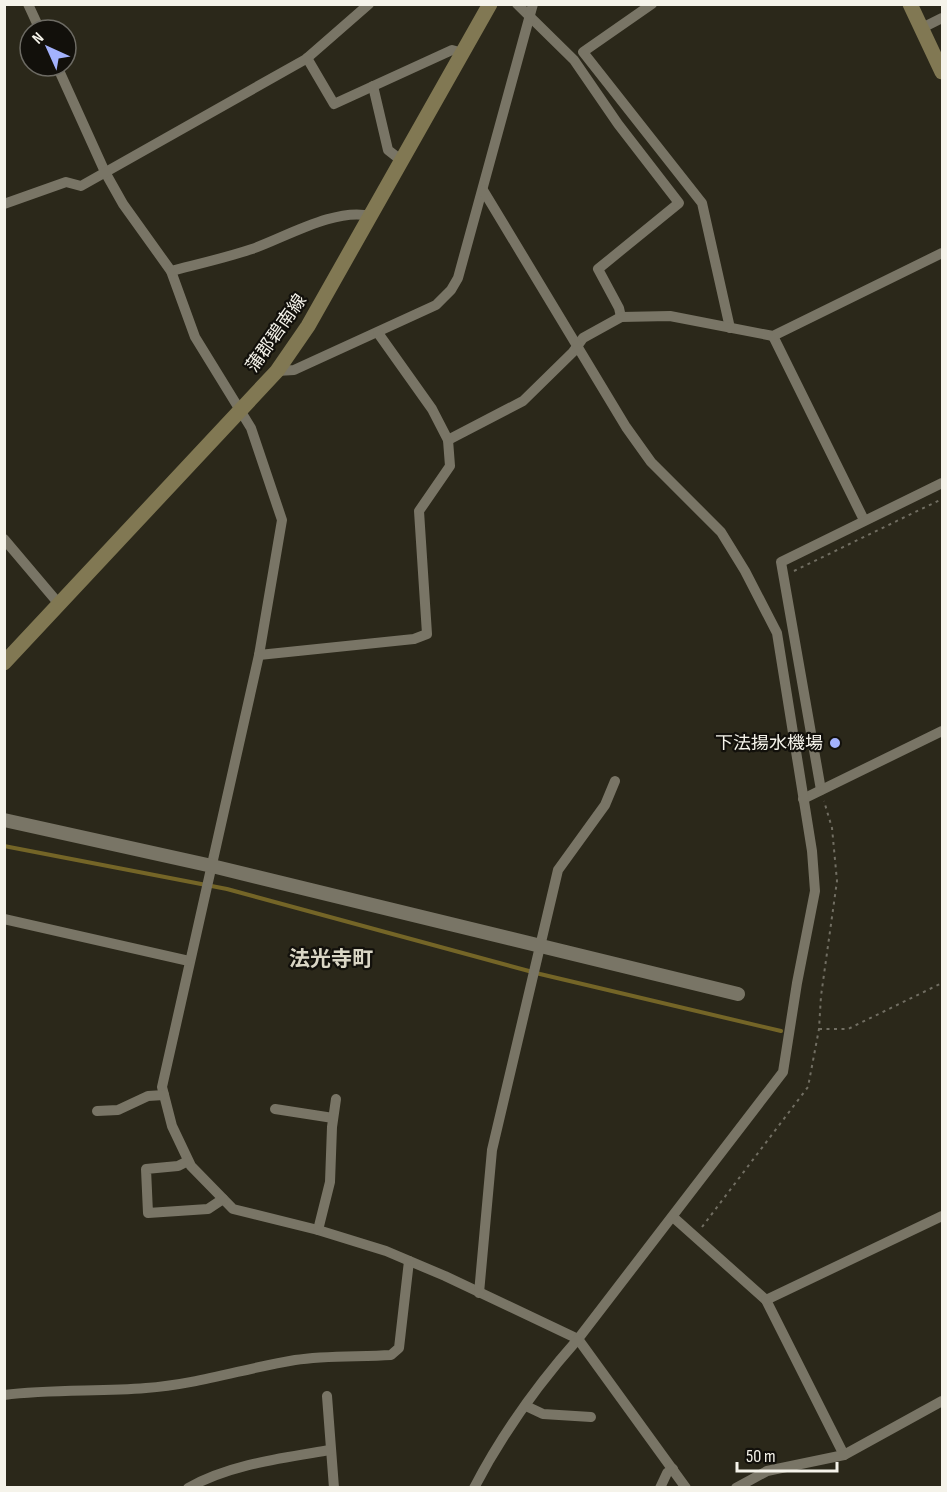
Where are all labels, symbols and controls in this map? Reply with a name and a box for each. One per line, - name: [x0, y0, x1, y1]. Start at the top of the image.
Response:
- north arrow: [18, 18, 78, 78]
- text: N: [29, 29, 48, 48]
- street label: 蒲郡碧南線: [242, 290, 311, 376]
- place label: 下法揚水機場: [715, 733, 823, 754]
- marker: 下法揚水機場: [828, 736, 842, 750]
- district label: 法光寺町: [289, 947, 373, 972]
- scale bar: [737, 1435, 838, 1473]
- text: 50 m: [746, 1446, 776, 1467]

